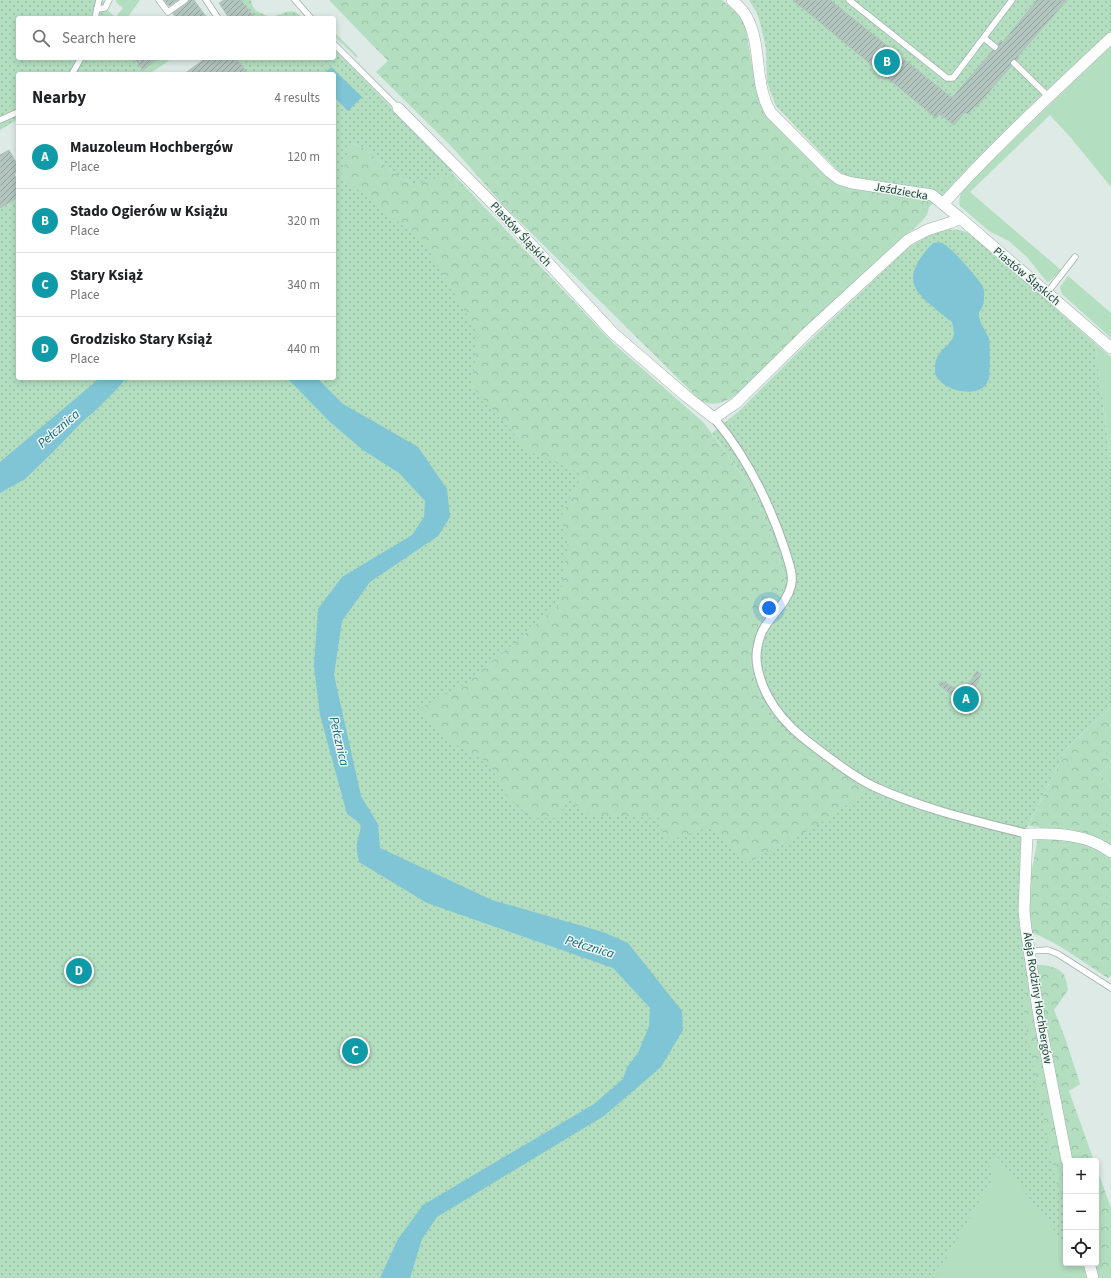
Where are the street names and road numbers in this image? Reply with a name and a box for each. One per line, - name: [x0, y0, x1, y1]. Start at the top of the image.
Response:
- street label: Jeździecka: [873, 178, 929, 205]
- street label: Piastów Śląskich: [486, 198, 555, 271]
- street label: Piastów Śląskich: [989, 243, 1064, 310]
- street label: Aleja Rodziny Hochbergów: [1019, 931, 1056, 1066]

